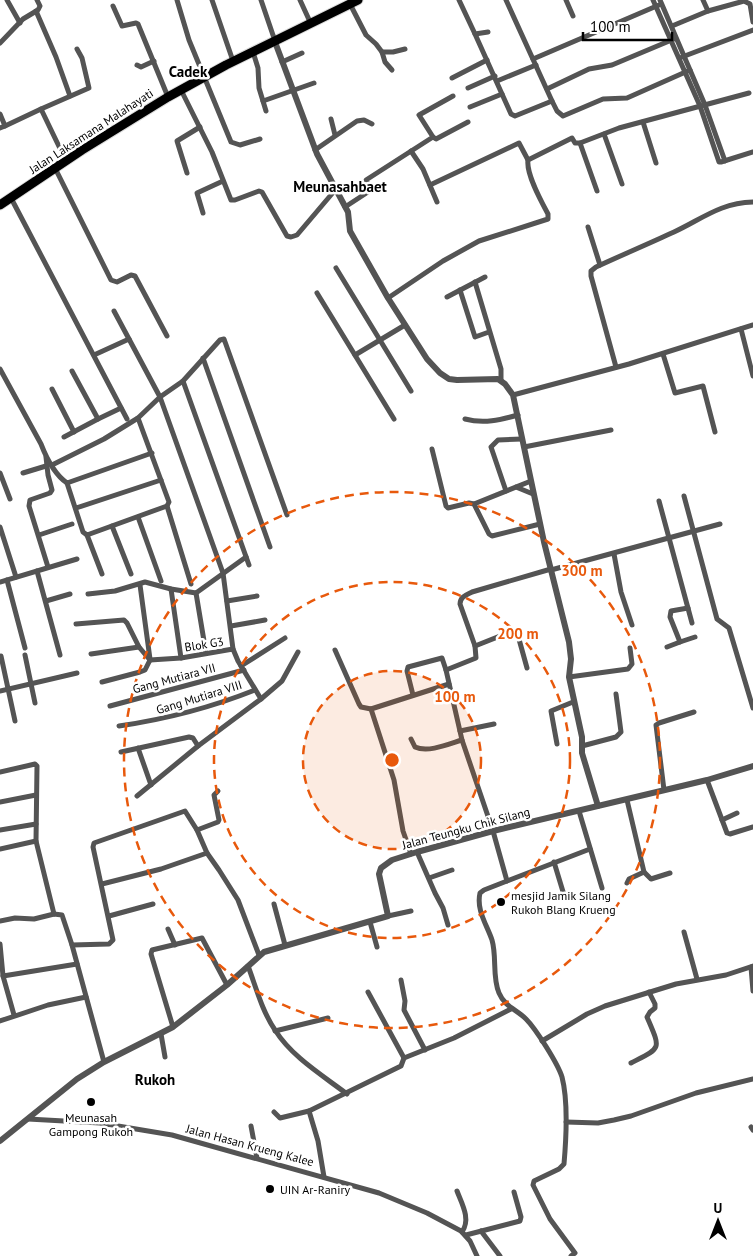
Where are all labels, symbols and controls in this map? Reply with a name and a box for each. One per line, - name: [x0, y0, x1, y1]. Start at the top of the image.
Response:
- scale bar: [583, 10, 672, 42]
- text: 100 m: [590, 17, 631, 36]
- district label: Cadek: [169, 62, 208, 81]
- street label: Jalan Laksamana Malahayati: [25, 85, 156, 177]
- district label: Meunasahbaet: [293, 177, 388, 196]
- text: 300 m: [561, 561, 603, 580]
- text: 200 m: [497, 624, 539, 643]
- street label: Blok G3: [183, 634, 225, 654]
- street label: Gang Mutiara VII: [131, 660, 217, 696]
- street label: Gang Mutiara VIII: [154, 677, 244, 717]
- text: 100 m: [434, 687, 476, 706]
- centre of rings: [383, 751, 401, 769]
- street label: Jalan Teungku Chik Silang: [399, 804, 532, 853]
- place label: mesjid Jamik Silang Rukoh Blang Krueng: [511, 888, 616, 917]
- marker: mesjid Jamik Silang Rukoh Blang Krueng: [495, 896, 507, 908]
- district label: Rukoh: [135, 1070, 175, 1089]
- marker: Meunasah Gampong Rukoh: [85, 1096, 97, 1108]
- place label: Meunasah Gampong Rukoh: [49, 1110, 133, 1139]
- street label: Jalan Hasan Krueng Kalee: [183, 1120, 316, 1169]
- place label: UIN Ar-Raniry: [280, 1182, 350, 1197]
- marker: UIN Ar-Raniry: [264, 1183, 276, 1195]
- north arrow: [693, 1196, 743, 1246]
- text: U: [714, 1199, 722, 1217]

